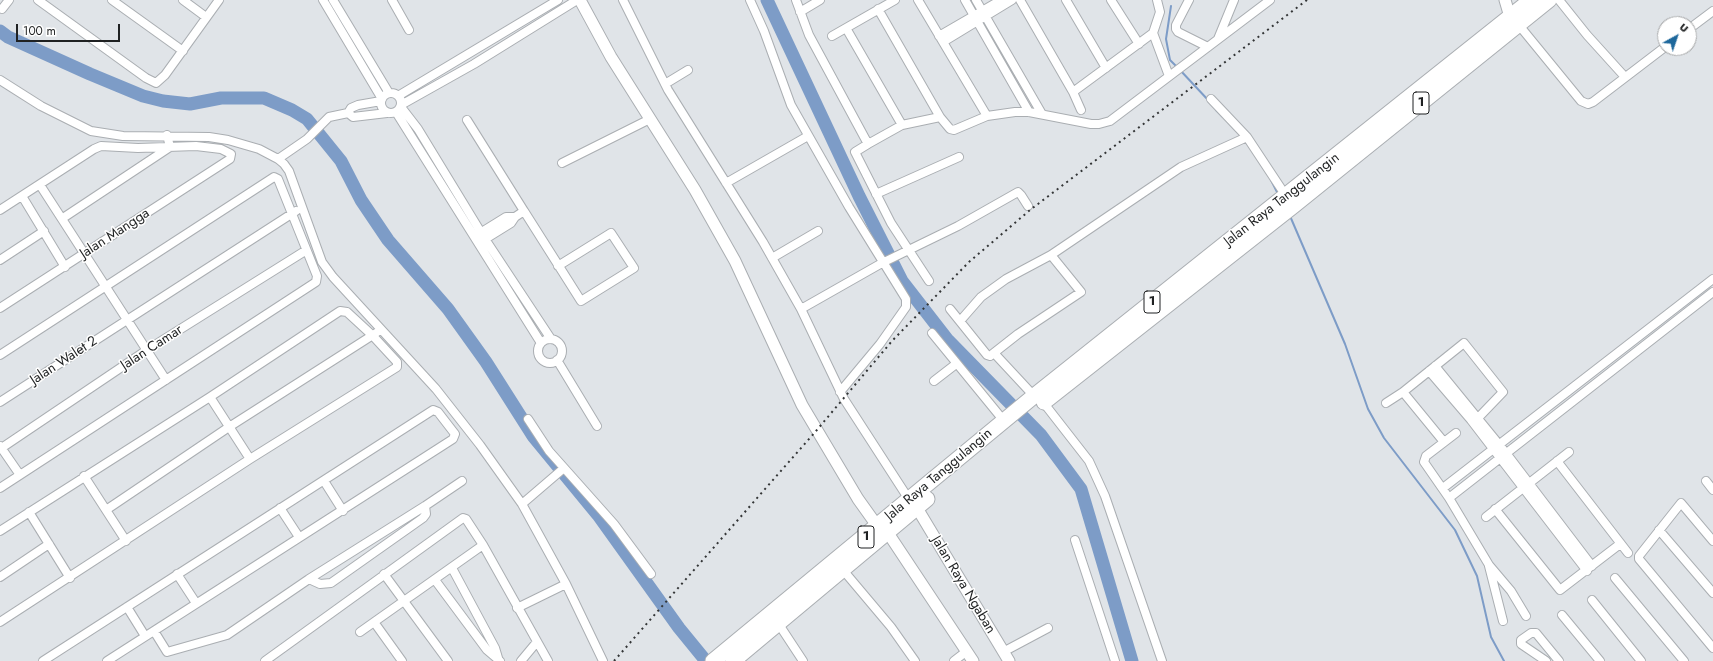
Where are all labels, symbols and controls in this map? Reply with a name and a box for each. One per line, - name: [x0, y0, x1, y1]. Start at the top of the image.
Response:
- scale bar: [18, 16, 122, 42]
- north arrow: [1657, 16, 1697, 56]
- text: U: [1676, 19, 1692, 36]
- text: 100 m: [23, 22, 56, 40]
- road number: 1: [1413, 92, 1429, 114]
- street label: Jalan Raya Tanggulangin: [1221, 150, 1343, 250]
- street label: Jalan Mangga: [77, 205, 153, 263]
- road number: 1: [1144, 291, 1160, 313]
- street label: Jalan Camar: [118, 322, 186, 374]
- street label: Jalan Walet 2: [27, 333, 101, 389]
- street label: Jala Raya Tanggulangin: [882, 425, 996, 525]
- road number: 1: [858, 526, 874, 548]
- street label: Jalan Raya Ngaban: [927, 533, 999, 637]

